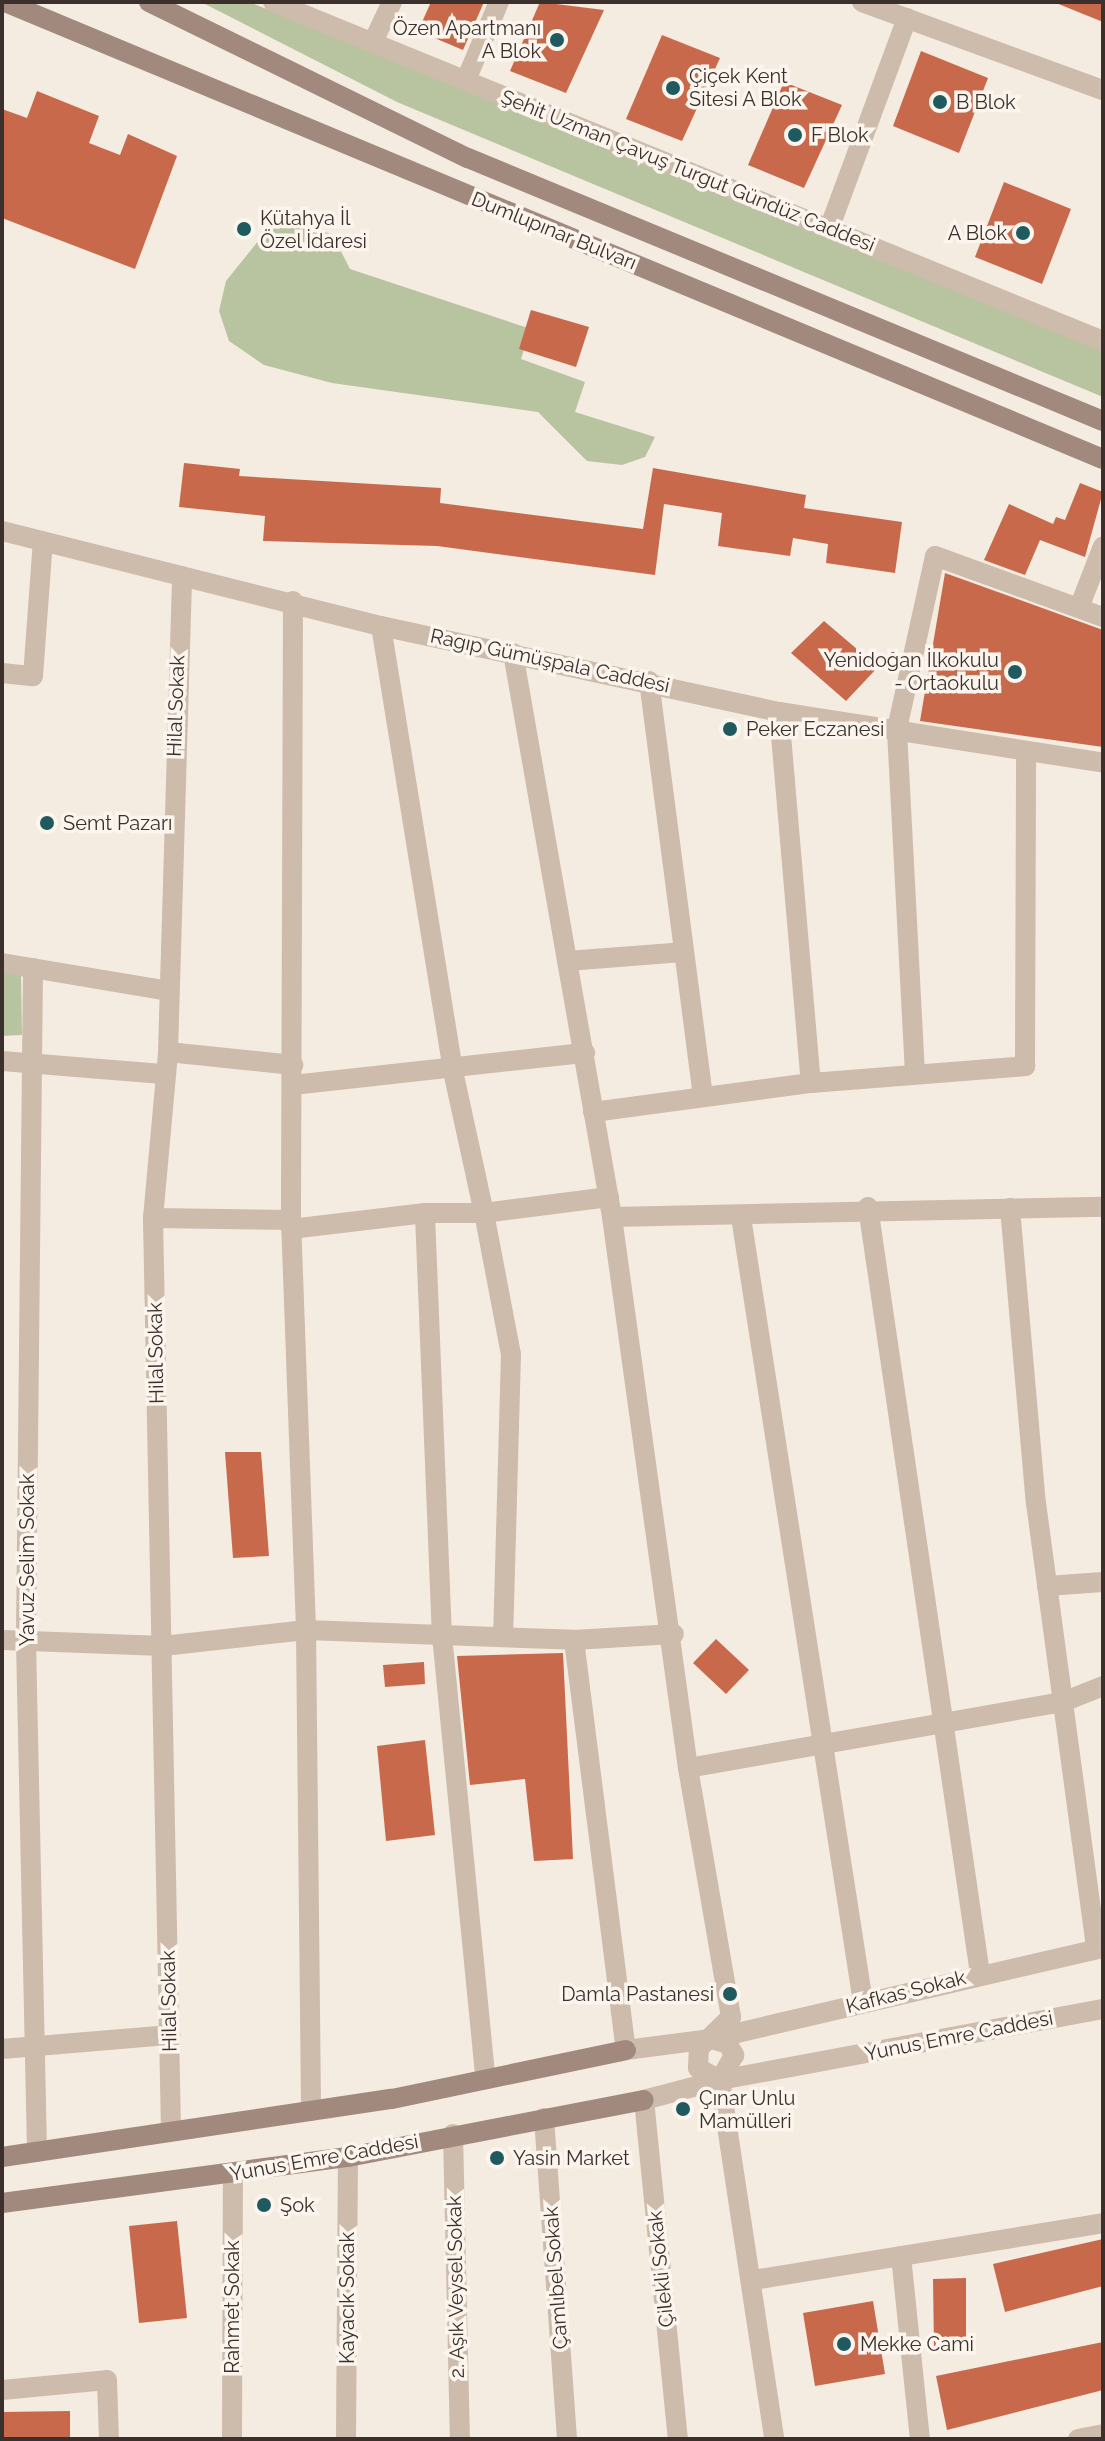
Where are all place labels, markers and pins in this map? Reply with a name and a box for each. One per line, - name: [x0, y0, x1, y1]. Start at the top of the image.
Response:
- place label: Özen Apartmanı A Blok: [392, 16, 541, 63]
- marker: Özen Apartmanı A Blok: [548, 31, 566, 49]
- place label: Çiçek Kent Sitesi A Blok: [689, 64, 803, 111]
- marker: Çiçek Kent Sitesi A Blok: [664, 79, 682, 97]
- place label: B Blok: [956, 90, 1016, 114]
- marker: B Blok: [931, 93, 949, 111]
- place label: F Blok: [811, 123, 869, 147]
- marker: F Blok: [786, 126, 804, 144]
- place label: Kütahya İl Özel İdaresi: [260, 206, 368, 253]
- marker: Kütahya İl Özel İdaresi: [235, 220, 253, 238]
- place label: A Blok: [947, 221, 1007, 245]
- marker: A Blok: [1014, 224, 1032, 242]
- place label: Yenidoğan İlkokulu - Ortaokulu: [824, 648, 999, 695]
- marker: Yenidoğan İlkokulu - Ortaokulu: [1006, 663, 1024, 681]
- place label: Peker Eczanesi: [746, 717, 885, 741]
- marker: Peker Eczanesi: [721, 720, 739, 738]
- place label: Semt Pazarı: [63, 811, 172, 835]
- marker: Semt Pazarı: [38, 814, 56, 832]
- place label: Damla Pastanesi: [561, 1982, 714, 2006]
- marker: Damla Pastanesi: [721, 1985, 739, 2003]
- place label: Çınar Unlu Mamülleri: [699, 2086, 796, 2133]
- marker: Çınar Unlu Mamülleri: [674, 2100, 692, 2118]
- place label: Yasin Market: [513, 2146, 630, 2170]
- marker: Yasin Market: [488, 2149, 506, 2167]
- place label: Şok: [280, 2193, 315, 2217]
- marker: Şok: [255, 2196, 273, 2214]
- place label: Mekke Cami: [860, 2332, 974, 2356]
- marker: Mekke Cami: [835, 2335, 853, 2353]

